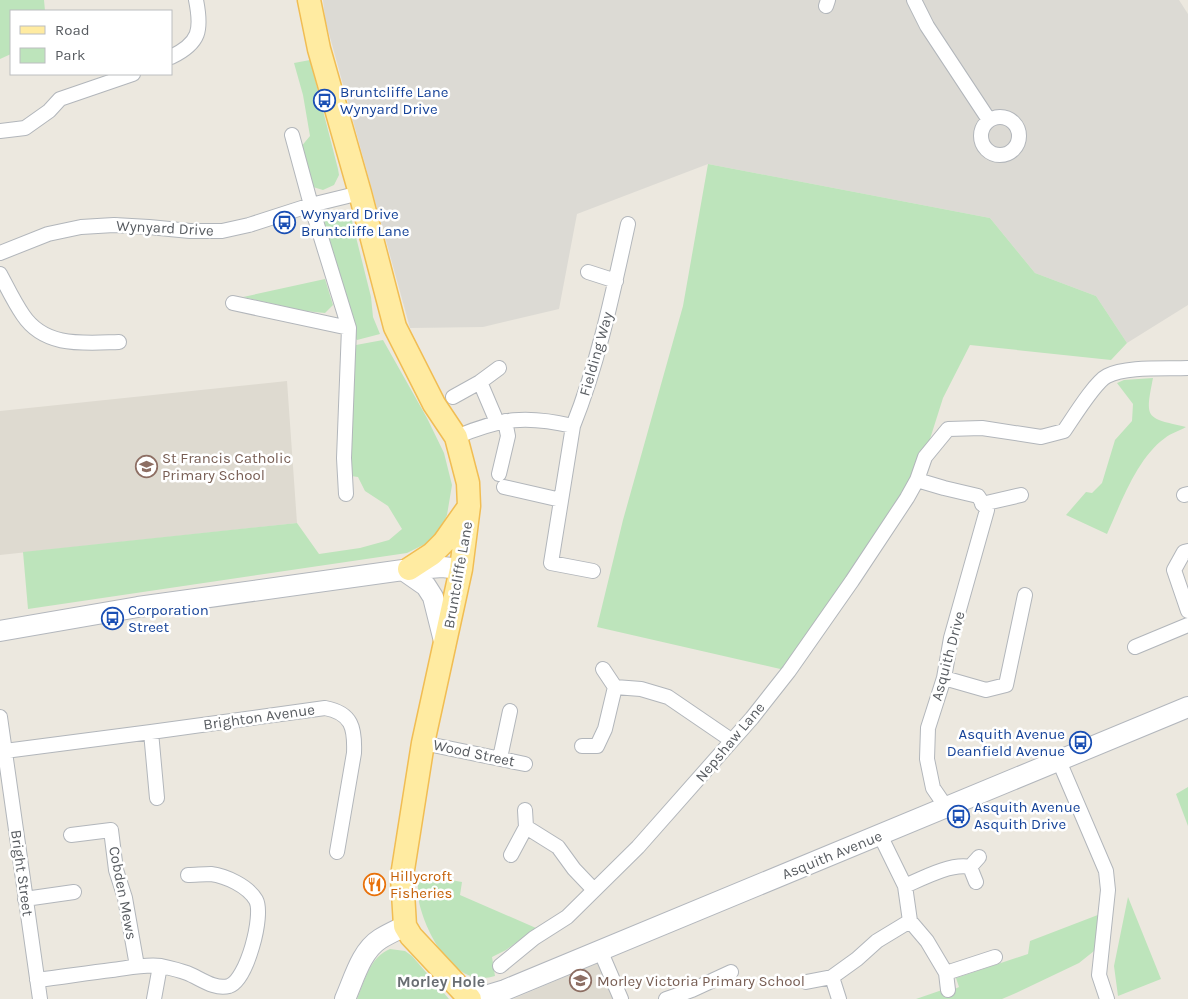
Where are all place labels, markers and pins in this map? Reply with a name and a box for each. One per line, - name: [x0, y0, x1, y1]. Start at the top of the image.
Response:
- place label: Bruntcliffe Lane Wynyard Drive: [340, 83, 449, 118]
- bus stop icon: Bruntcliffe Lane Wynyard Drive: [312, 89, 336, 113]
- place label: Wynyard Drive Bruntcliffe Lane: [301, 205, 410, 240]
- bus stop icon: Wynyard Drive Bruntcliffe Lane: [273, 211, 297, 235]
- place label: St Francis Catholic Primary School: [162, 449, 291, 484]
- school or university icon: St Francis Catholic Primary School: [134, 455, 158, 479]
- place label: Corporation Street: [128, 601, 209, 636]
- bus stop icon: Corporation Street: [100, 607, 124, 631]
- place label: Asquith Avenue Deanfield Avenue: [947, 725, 1065, 760]
- bus stop icon: Asquith Avenue Deanfield Avenue: [1069, 731, 1093, 755]
- place label: Asquith Avenue Asquith Drive: [974, 798, 1080, 833]
- bus stop icon: Asquith Avenue Asquith Drive: [946, 804, 970, 828]
- place label: Hillycroft Fisheries: [390, 867, 452, 902]
- restaurant icon: Hillycroft Fisheries: [362, 873, 386, 897]
- school or university icon: Morley Victoria Primary School: [569, 969, 593, 993]
- place label: Morley Victoria Primary School: [597, 972, 805, 990]

